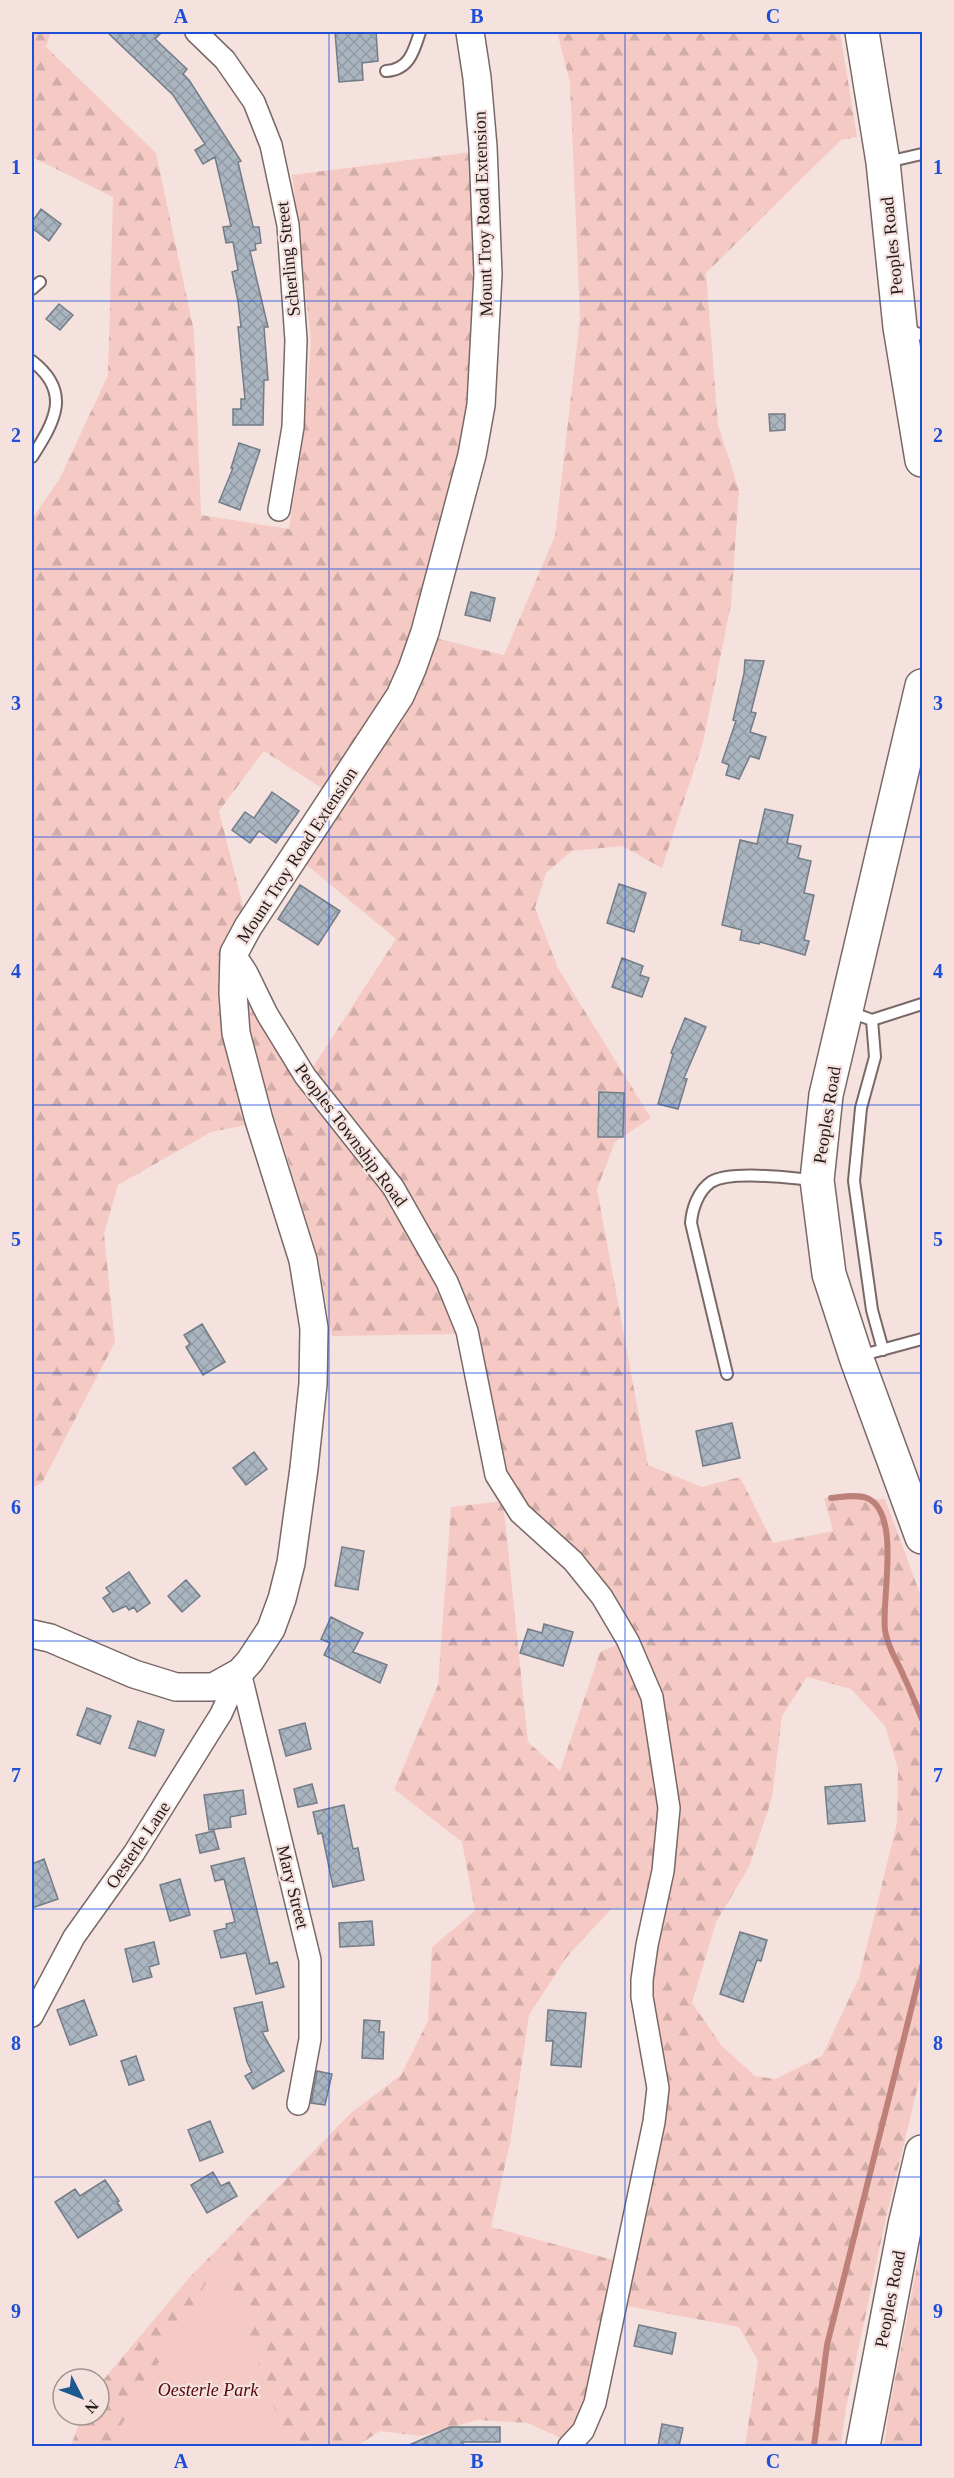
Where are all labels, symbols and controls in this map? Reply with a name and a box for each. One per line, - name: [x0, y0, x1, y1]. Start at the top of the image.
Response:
- text: A: [174, 5, 189, 27]
- text: B: [470, 5, 484, 27]
- text: C: [766, 5, 780, 27]
- street label: Mount Troy Road Extension: [469, 111, 497, 317]
- text: 1: [11, 156, 21, 178]
- text: 1: [933, 156, 943, 178]
- street label: Peoples Road: [877, 196, 907, 296]
- street label: Scherling Street: [272, 201, 304, 317]
- text: 2: [11, 424, 21, 446]
- text: 2: [933, 424, 943, 446]
- text: 3: [11, 692, 21, 714]
- text: 3: [933, 692, 943, 714]
- street label: Mount Troy Road Extension: [233, 763, 361, 947]
- text: 4: [11, 960, 21, 982]
- text: 4: [933, 960, 943, 982]
- street label: Peoples Township Road: [291, 1060, 411, 1210]
- street label: Peoples Road: [809, 1065, 845, 1165]
- text: 5: [11, 1228, 21, 1250]
- text: 5: [933, 1228, 943, 1250]
- text: 6: [11, 1496, 21, 1518]
- text: 6: [933, 1496, 943, 1518]
- text: 7: [11, 1764, 21, 1786]
- text: 7: [933, 1764, 943, 1786]
- street label: Oesterle Lane: [102, 1798, 174, 1892]
- street label: Mary Street: [273, 1843, 313, 1931]
- text: 8: [11, 2032, 21, 2054]
- text: 8: [933, 2032, 943, 2054]
- street label: Peoples Road: [871, 2249, 909, 2349]
- text: 9: [11, 2300, 21, 2322]
- text: 9: [933, 2300, 943, 2322]
- north arrow: [51, 2367, 111, 2427]
- park label: Oesterle Park: [158, 2380, 259, 2400]
- text: N: [81, 2397, 102, 2417]
- text: A: [174, 2450, 189, 2472]
- text: B: [470, 2450, 484, 2472]
- text: C: [766, 2450, 780, 2472]

